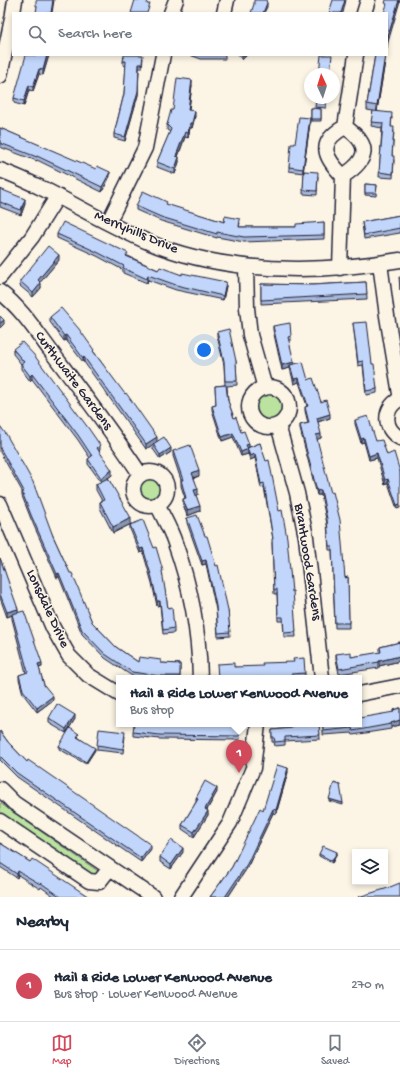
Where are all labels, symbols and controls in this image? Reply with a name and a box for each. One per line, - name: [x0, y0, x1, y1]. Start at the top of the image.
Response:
- search box: [12, 12, 388, 56]
- icon: search: [26, 23, 48, 45]
- text: Search here: [58, 25, 132, 43]
- north arrow: [304, 68, 340, 104]
- street label: Merryhills Drive: [92, 208, 181, 259]
- street label: Curthwaite Gardens: [30, 328, 116, 434]
- your location: [194, 340, 214, 360]
- street label: Brantwood Gardens: [289, 501, 325, 622]
- street label: Lonsdale Drive: [21, 567, 73, 651]
- popup: [116, 675, 362, 727]
- text: Hail & Ride Lower Kenwood Avenue: [130, 685, 348, 703]
- text: Bus stop: [130, 703, 174, 718]
- pin: 1: [226, 740, 252, 773]
- map controls: [352, 849, 388, 885]
- button: layers: [352, 849, 388, 885]
- text: Nearby: [16, 913, 69, 933]
- text: Hail & Ride Lower Kenwood Avenue: [54, 969, 272, 987]
- text: 1: [26, 978, 32, 993]
- text: 270 m: [351, 978, 384, 993]
- text: Bus stop · Lower Kenwood Avenue: [54, 987, 237, 1002]
- tab: Map: [51, 1032, 73, 1068]
- tab: Directions: [175, 1032, 219, 1068]
- tab: Saved: [321, 1032, 349, 1068]

